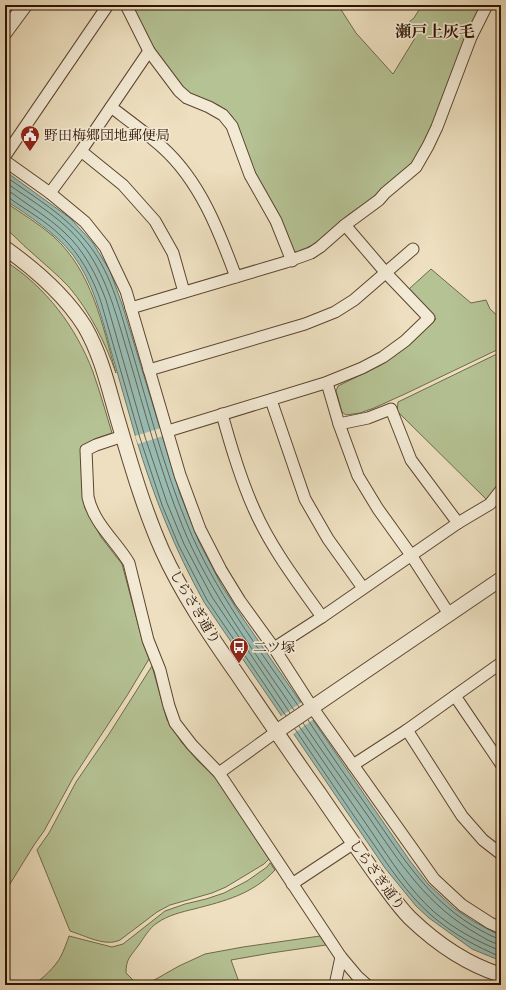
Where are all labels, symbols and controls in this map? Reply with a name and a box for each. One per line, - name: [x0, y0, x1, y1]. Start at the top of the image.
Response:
- district label: 瀬戸上灰毛: [395, 22, 475, 41]
- public building icon: 野田梅郷団地郵便局: [19, 124, 41, 152]
- place label: 野田梅郷団地郵便局: [44, 127, 170, 144]
- street label: しらさぎ通り: [166, 567, 224, 647]
- bus stop icon: 二ツ塚: [228, 636, 250, 664]
- place label: 二ツ塚: [253, 639, 295, 656]
- street label: しらさぎ通り: [345, 836, 409, 914]

